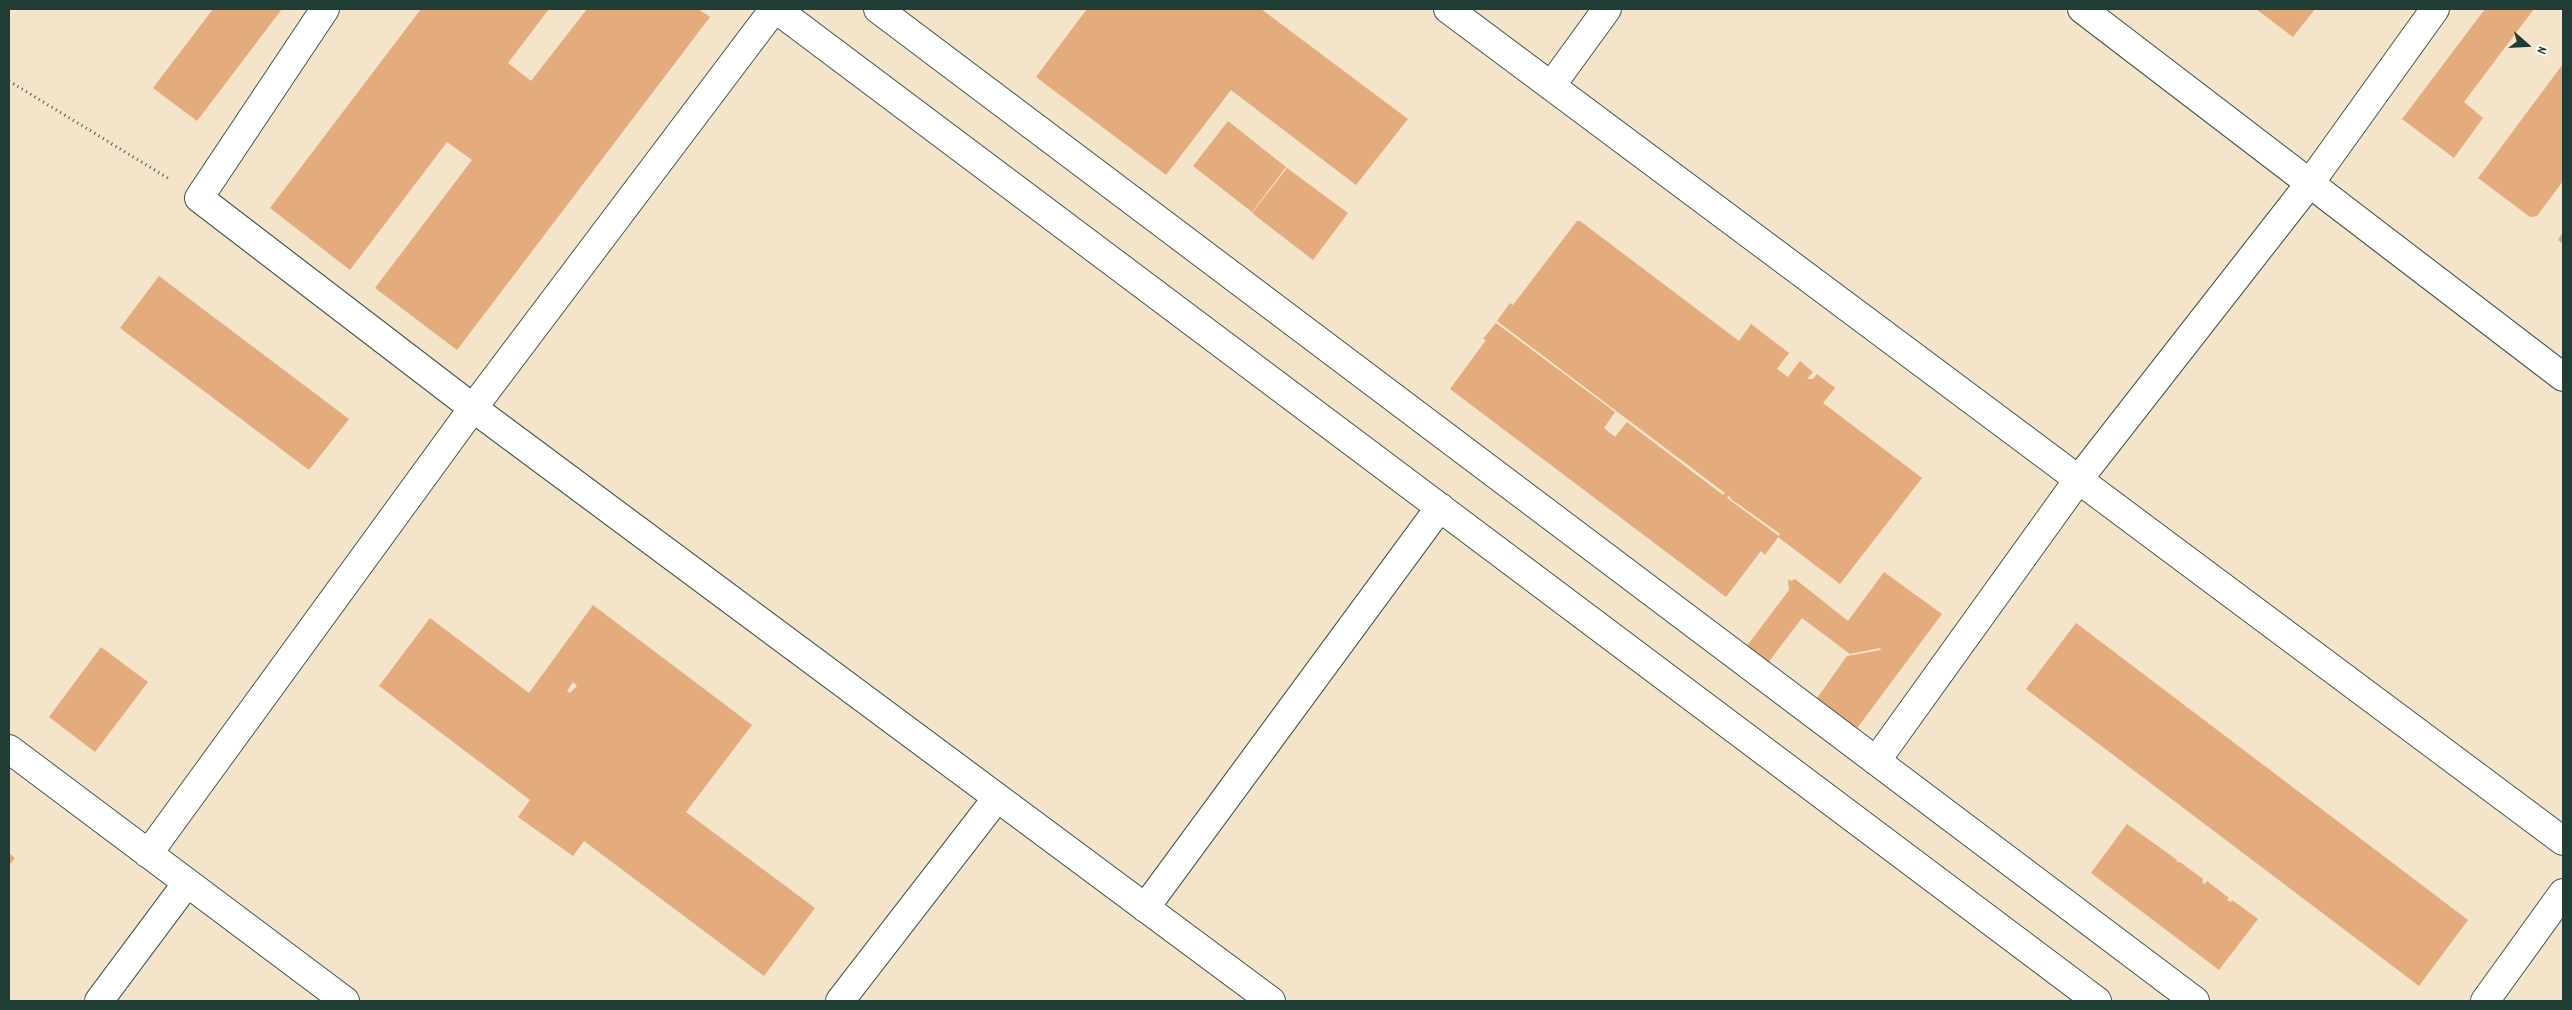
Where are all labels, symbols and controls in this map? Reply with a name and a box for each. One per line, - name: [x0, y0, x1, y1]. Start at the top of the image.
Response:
- north arrow: [2502, 20, 2552, 70]
- text: N: [2531, 43, 2552, 56]

